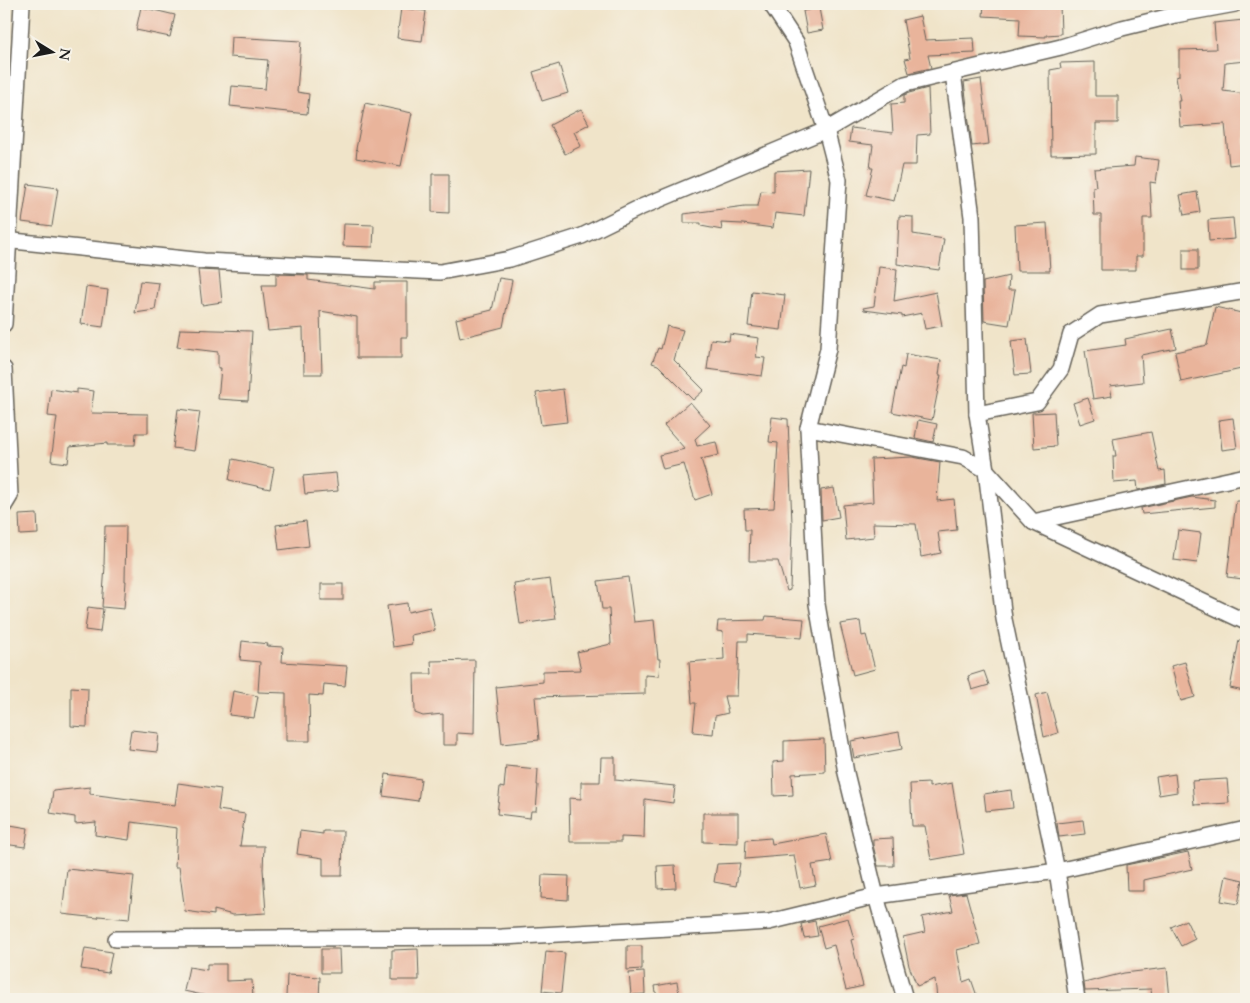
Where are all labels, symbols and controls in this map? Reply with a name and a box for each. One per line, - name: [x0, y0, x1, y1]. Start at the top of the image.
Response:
- north arrow: [28, 28, 78, 78]
- text: N: [54, 47, 75, 62]

